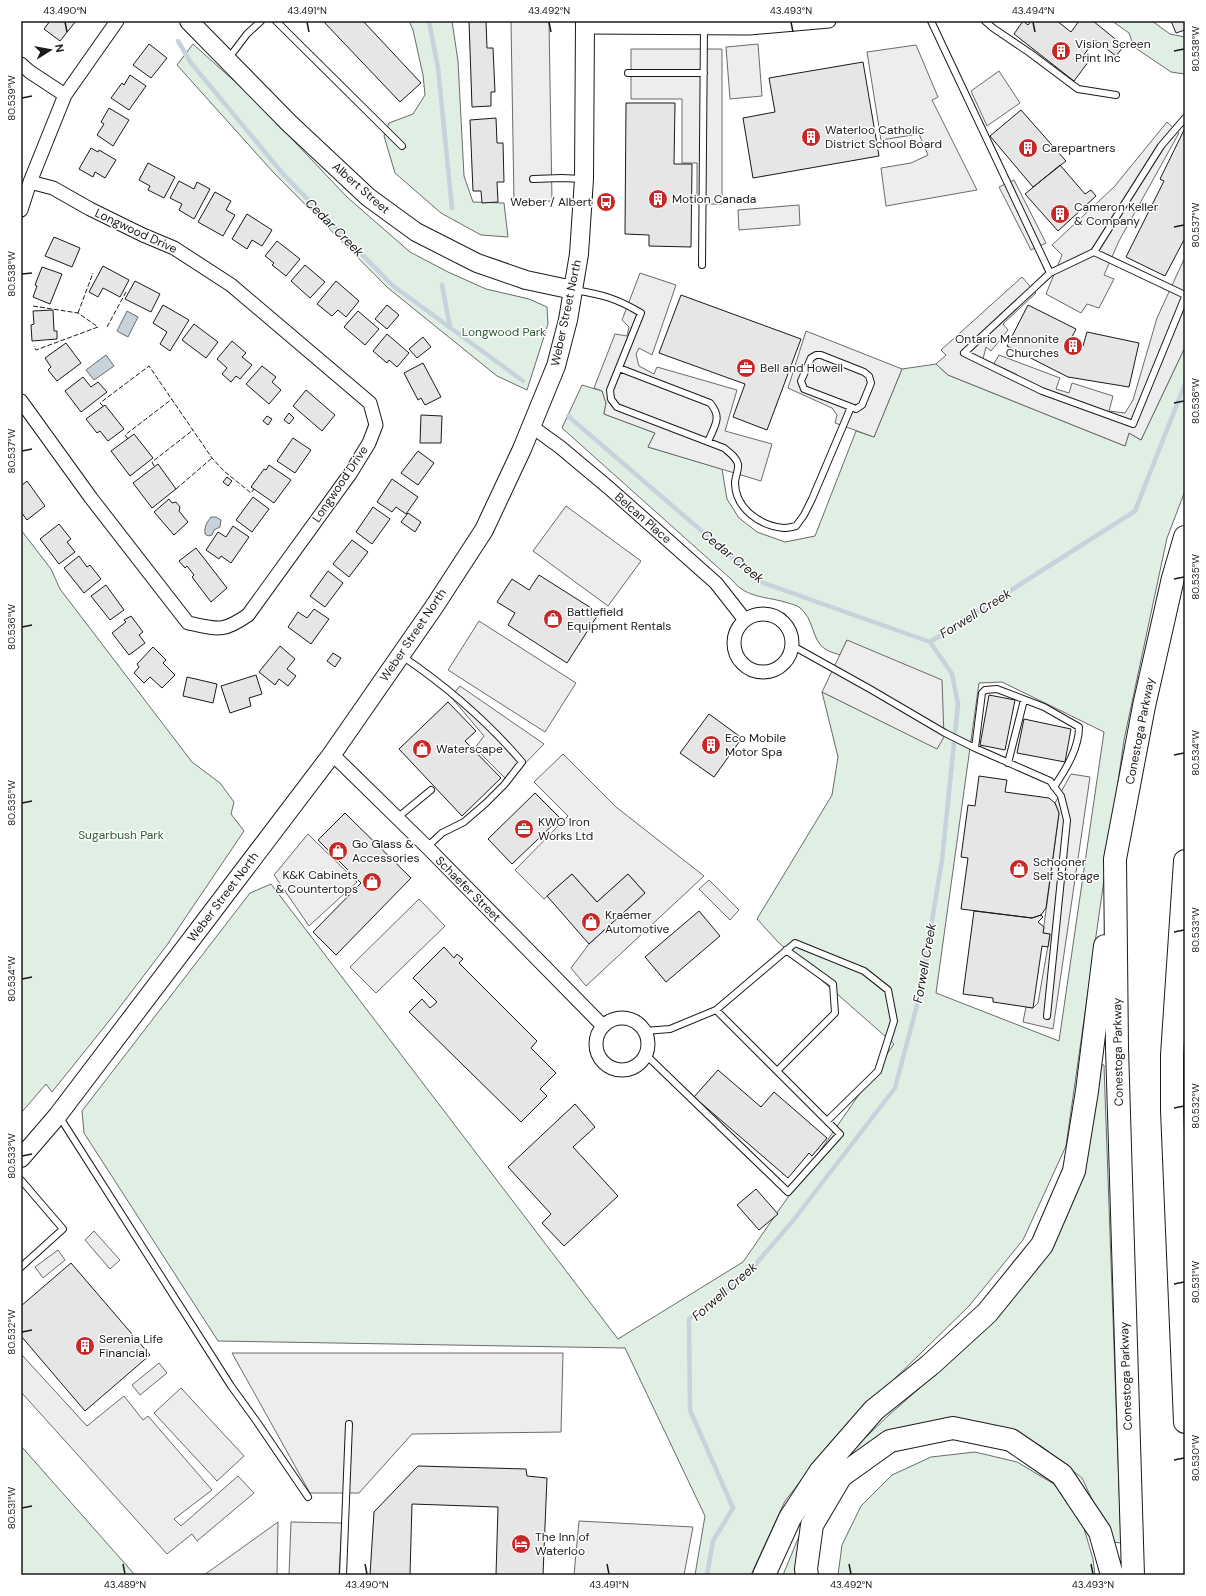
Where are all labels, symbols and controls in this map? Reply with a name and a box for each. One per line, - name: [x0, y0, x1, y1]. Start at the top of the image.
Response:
- text: 43.490°N: [43, 4, 87, 17]
- text: 43.491°N: [287, 4, 327, 17]
- text: 43.492°N: [528, 4, 570, 17]
- text: 43.493°N: [770, 4, 812, 17]
- text: 43.494°N: [1012, 4, 1054, 17]
- text: 80.538°W: [1189, 26, 1202, 72]
- north arrow: [30, 30, 70, 70]
- place label: Vision Screen Print Inc: [1075, 36, 1151, 66]
- building icon: Vision Screen Print Inc: [1050, 40, 1072, 62]
- text: N: [52, 43, 67, 53]
- text: 80.539°W: [5, 75, 18, 121]
- place label: Waterloo Catholic District School Board: [825, 122, 942, 152]
- building icon: Waterloo Catholic District School Board: [800, 126, 822, 148]
- building icon: Carepartners: [1017, 137, 1039, 159]
- place label: Carepartners: [1042, 140, 1116, 156]
- street label: Albert Street: [329, 159, 393, 218]
- building icon: Motion Canada: [647, 188, 669, 210]
- bus stop icon: Weber / Albert: [595, 191, 617, 213]
- place label: Motion Canada: [672, 191, 756, 207]
- water label: Cedar Creek: [302, 194, 368, 260]
- place label: Weber / Albert: [510, 194, 592, 210]
- place label: Cameron Keller & Company: [1074, 199, 1159, 229]
- text: 80.537°W: [1189, 202, 1202, 247]
- building icon: Cameron Keller & Company: [1049, 203, 1071, 225]
- street label: Longwood Drive: [92, 205, 180, 257]
- text: 80.538°W: [5, 251, 18, 297]
- street label: Weber Street North: [547, 258, 585, 368]
- park label: Longwood Park: [462, 324, 546, 340]
- place label: Ontario Mennonite Churches: [955, 331, 1059, 361]
- building icon: Ontario Mennonite Churches: [1062, 335, 1084, 357]
- office icon: Bell and Howell: [735, 357, 757, 379]
- place label: Bell and Howell: [760, 360, 843, 376]
- text: 80.536°W: [1189, 378, 1202, 424]
- text: 80.537°W: [5, 428, 18, 473]
- street label: Longwood Drive: [308, 442, 372, 525]
- street label: Belcan Place: [611, 489, 675, 547]
- water label: Cedar Creek: [698, 526, 768, 587]
- text: 80.535°W: [1189, 554, 1202, 600]
- street label: Weber Street North: [376, 585, 450, 684]
- water label: Forwell Creek: [936, 585, 1015, 642]
- text: 80.536°W: [5, 604, 18, 650]
- place label: Battlefield Equipment Rentals: [567, 604, 671, 634]
- shop icon: Battlefield Equipment Rentals: [542, 608, 564, 630]
- street label: Conestoga Parkway: [1122, 676, 1158, 786]
- place label: Eco Mobile Motor Spa: [725, 730, 786, 760]
- text: 80.534°W: [1189, 730, 1202, 776]
- building icon: Eco Mobile Motor Spa: [700, 734, 722, 756]
- shop icon: Waterscape: [411, 738, 433, 760]
- place label: Waterscape: [436, 741, 503, 757]
- text: 80.535°W: [5, 780, 18, 826]
- place label: KWO Iron Works Ltd: [538, 814, 593, 844]
- office icon: KWO Iron Works Ltd: [513, 818, 535, 840]
- park label: Sugarbush Park: [78, 827, 164, 843]
- place label: Go Glass & Accessories: [352, 836, 420, 866]
- shop icon: Go Glass & Accessories: [327, 840, 349, 862]
- street label: Weber Street North: [184, 849, 262, 945]
- street label: Schaefer Street: [432, 853, 504, 925]
- place label: Schooner Self Storage: [1033, 854, 1100, 884]
- shop icon: Schooner Self Storage: [1008, 858, 1030, 880]
- place label: K&K Cabinets & Countertops: [276, 867, 358, 897]
- shop icon: K&K Cabinets & Countertops: [361, 871, 383, 893]
- place label: Kraemer Automotive: [605, 907, 670, 937]
- text: 80.533°W: [1189, 907, 1202, 953]
- shop icon: Kraemer Automotive: [580, 911, 602, 933]
- water label: Forwell Creek: [909, 921, 940, 1005]
- text: 80.534°W: [5, 956, 18, 1002]
- street label: Conestoga Parkway: [1109, 997, 1127, 1106]
- text: 80.532°W: [1189, 1083, 1202, 1129]
- text: 80.533°W: [5, 1133, 18, 1179]
- water label: Forwell Creek: [688, 1258, 761, 1324]
- text: 80.531°W: [1189, 1260, 1202, 1303]
- text: 80.532°W: [5, 1309, 18, 1355]
- street label: Conestoga Parkway: [1116, 1321, 1136, 1431]
- place label: Serenia Life Financial: [99, 1331, 163, 1361]
- building icon: Serenia Life Financial: [74, 1335, 96, 1357]
- text: 80.530°W: [1189, 1434, 1202, 1481]
- text: 80.531°W: [5, 1486, 18, 1529]
- place label: The Inn of Waterloo: [535, 1529, 590, 1559]
- hotel icon: The Inn of Waterloo: [510, 1533, 532, 1555]
- text: 43.489°N: [104, 1578, 146, 1591]
- text: 43.490°N: [345, 1578, 389, 1591]
- text: 43.491°N: [589, 1578, 629, 1591]
- text: 43.492°N: [830, 1578, 872, 1591]
- text: 43.493°N: [1072, 1578, 1114, 1591]

